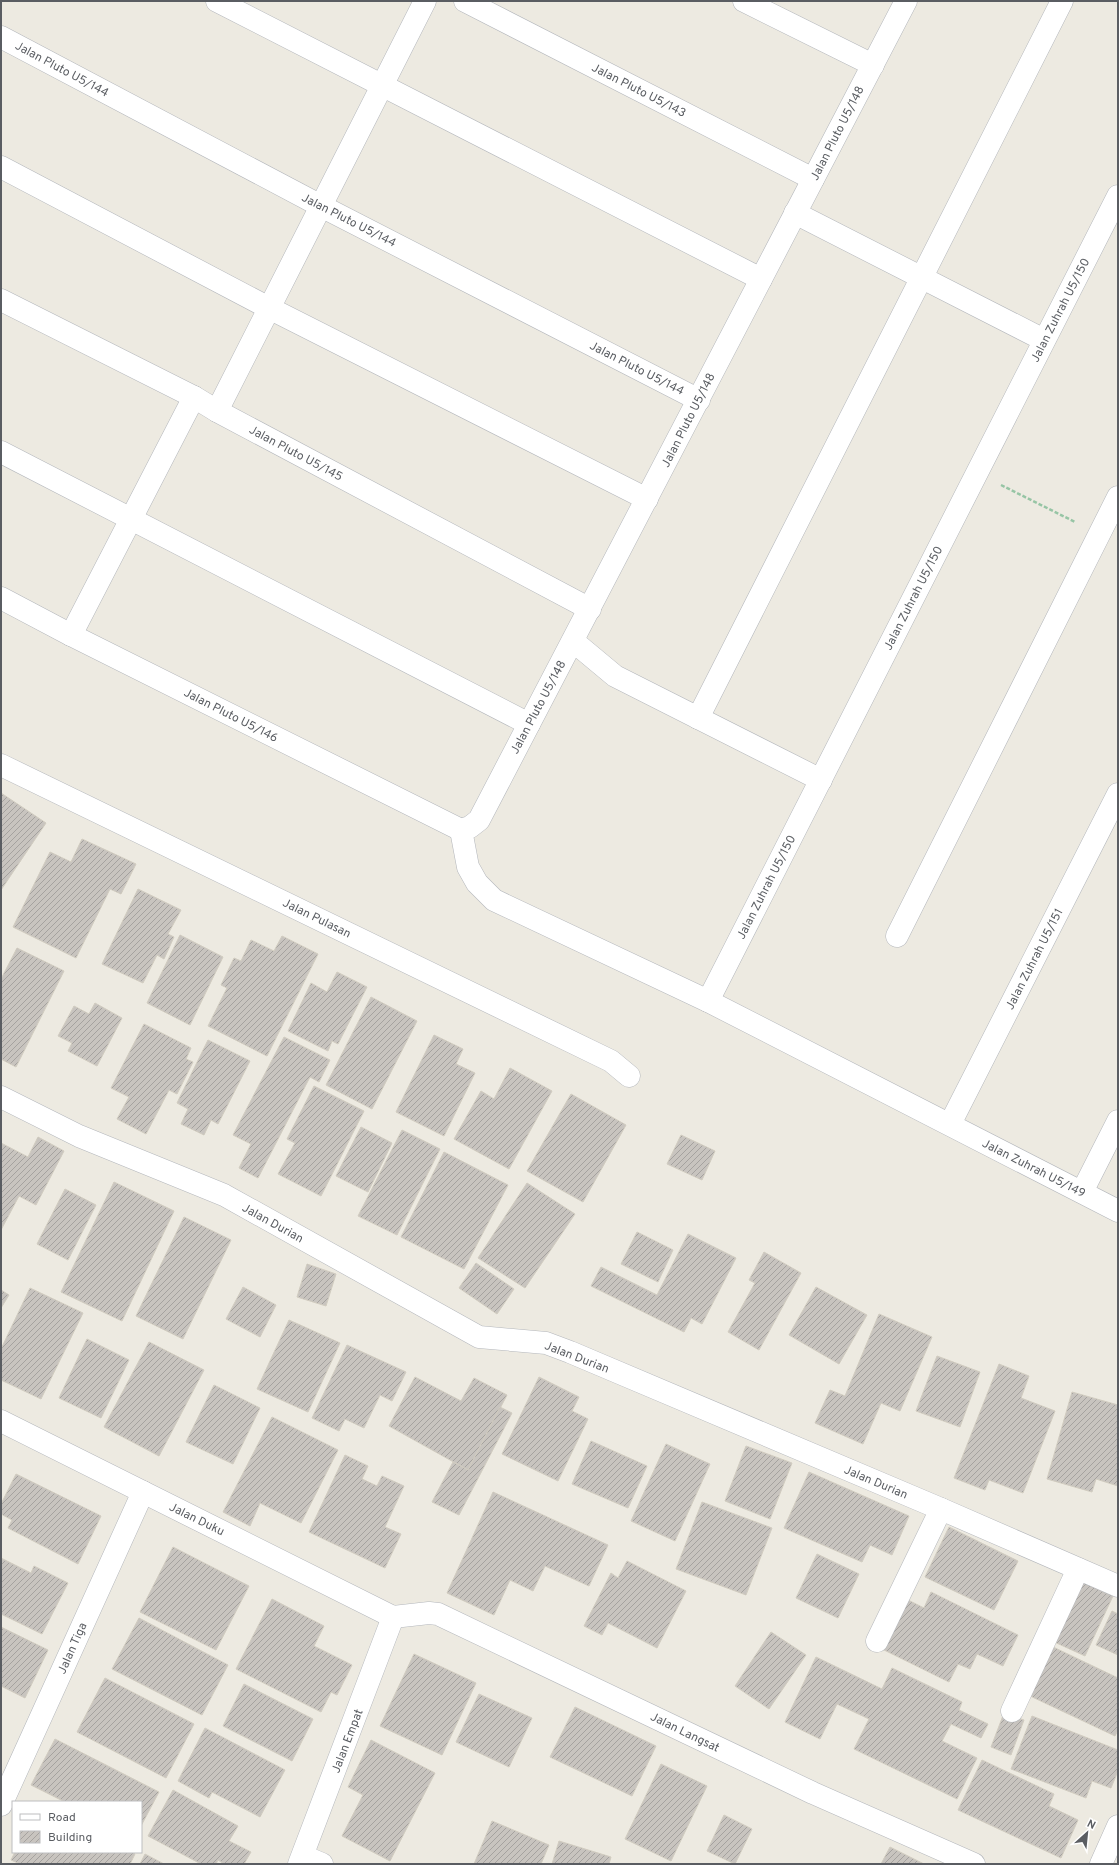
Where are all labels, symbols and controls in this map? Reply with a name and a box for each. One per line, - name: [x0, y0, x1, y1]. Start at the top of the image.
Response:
- street label: Jalan Pluto U5/144: [12, 38, 111, 101]
- street label: Jalan Pluto U5/143: [589, 60, 688, 122]
- street label: Jalan Pluto U5/148: [807, 83, 869, 183]
- street label: Jalan Pluto U5/144: [298, 190, 399, 252]
- street label: Jalan Zuhrah U5/150: [1028, 256, 1094, 365]
- street label: Jalan Pluto U5/144: [586, 338, 687, 400]
- street label: Jalan Pluto U5/148: [658, 370, 720, 470]
- street label: Jalan Pluto U5/145: [246, 422, 345, 485]
- street label: Jalan Zuhrah U5/150: [881, 544, 947, 653]
- street label: Jalan Pluto U5/148: [507, 658, 570, 757]
- street label: Jalan Pluto U5/146: [181, 685, 280, 747]
- street label: Jalan Zuhrah U5/150: [734, 833, 800, 942]
- street label: Jalan Pulasan: [280, 895, 353, 942]
- street label: Jalan Zuhrah U5/151: [1002, 906, 1067, 1013]
- street label: Jalan Zuhrah U5/149: [979, 1136, 1088, 1202]
- street label: Jalan Durian: [239, 1200, 306, 1247]
- street label: Jalan Durian: [542, 1338, 611, 1378]
- street label: Jalan Durian: [841, 1462, 910, 1504]
- street label: Jalan Duku: [166, 1500, 227, 1540]
- street label: Jalan Tiga: [54, 1620, 91, 1677]
- street label: Jalan Empat: [328, 1707, 367, 1776]
- street label: Jalan Langsat: [647, 1709, 722, 1757]
- legend: [12, 1801, 142, 1853]
- text: Road: [48, 1810, 76, 1826]
- north arrow: [1067, 1813, 1107, 1853]
- text: N: [1084, 1817, 1098, 1833]
- text: Building: [48, 1830, 92, 1846]

